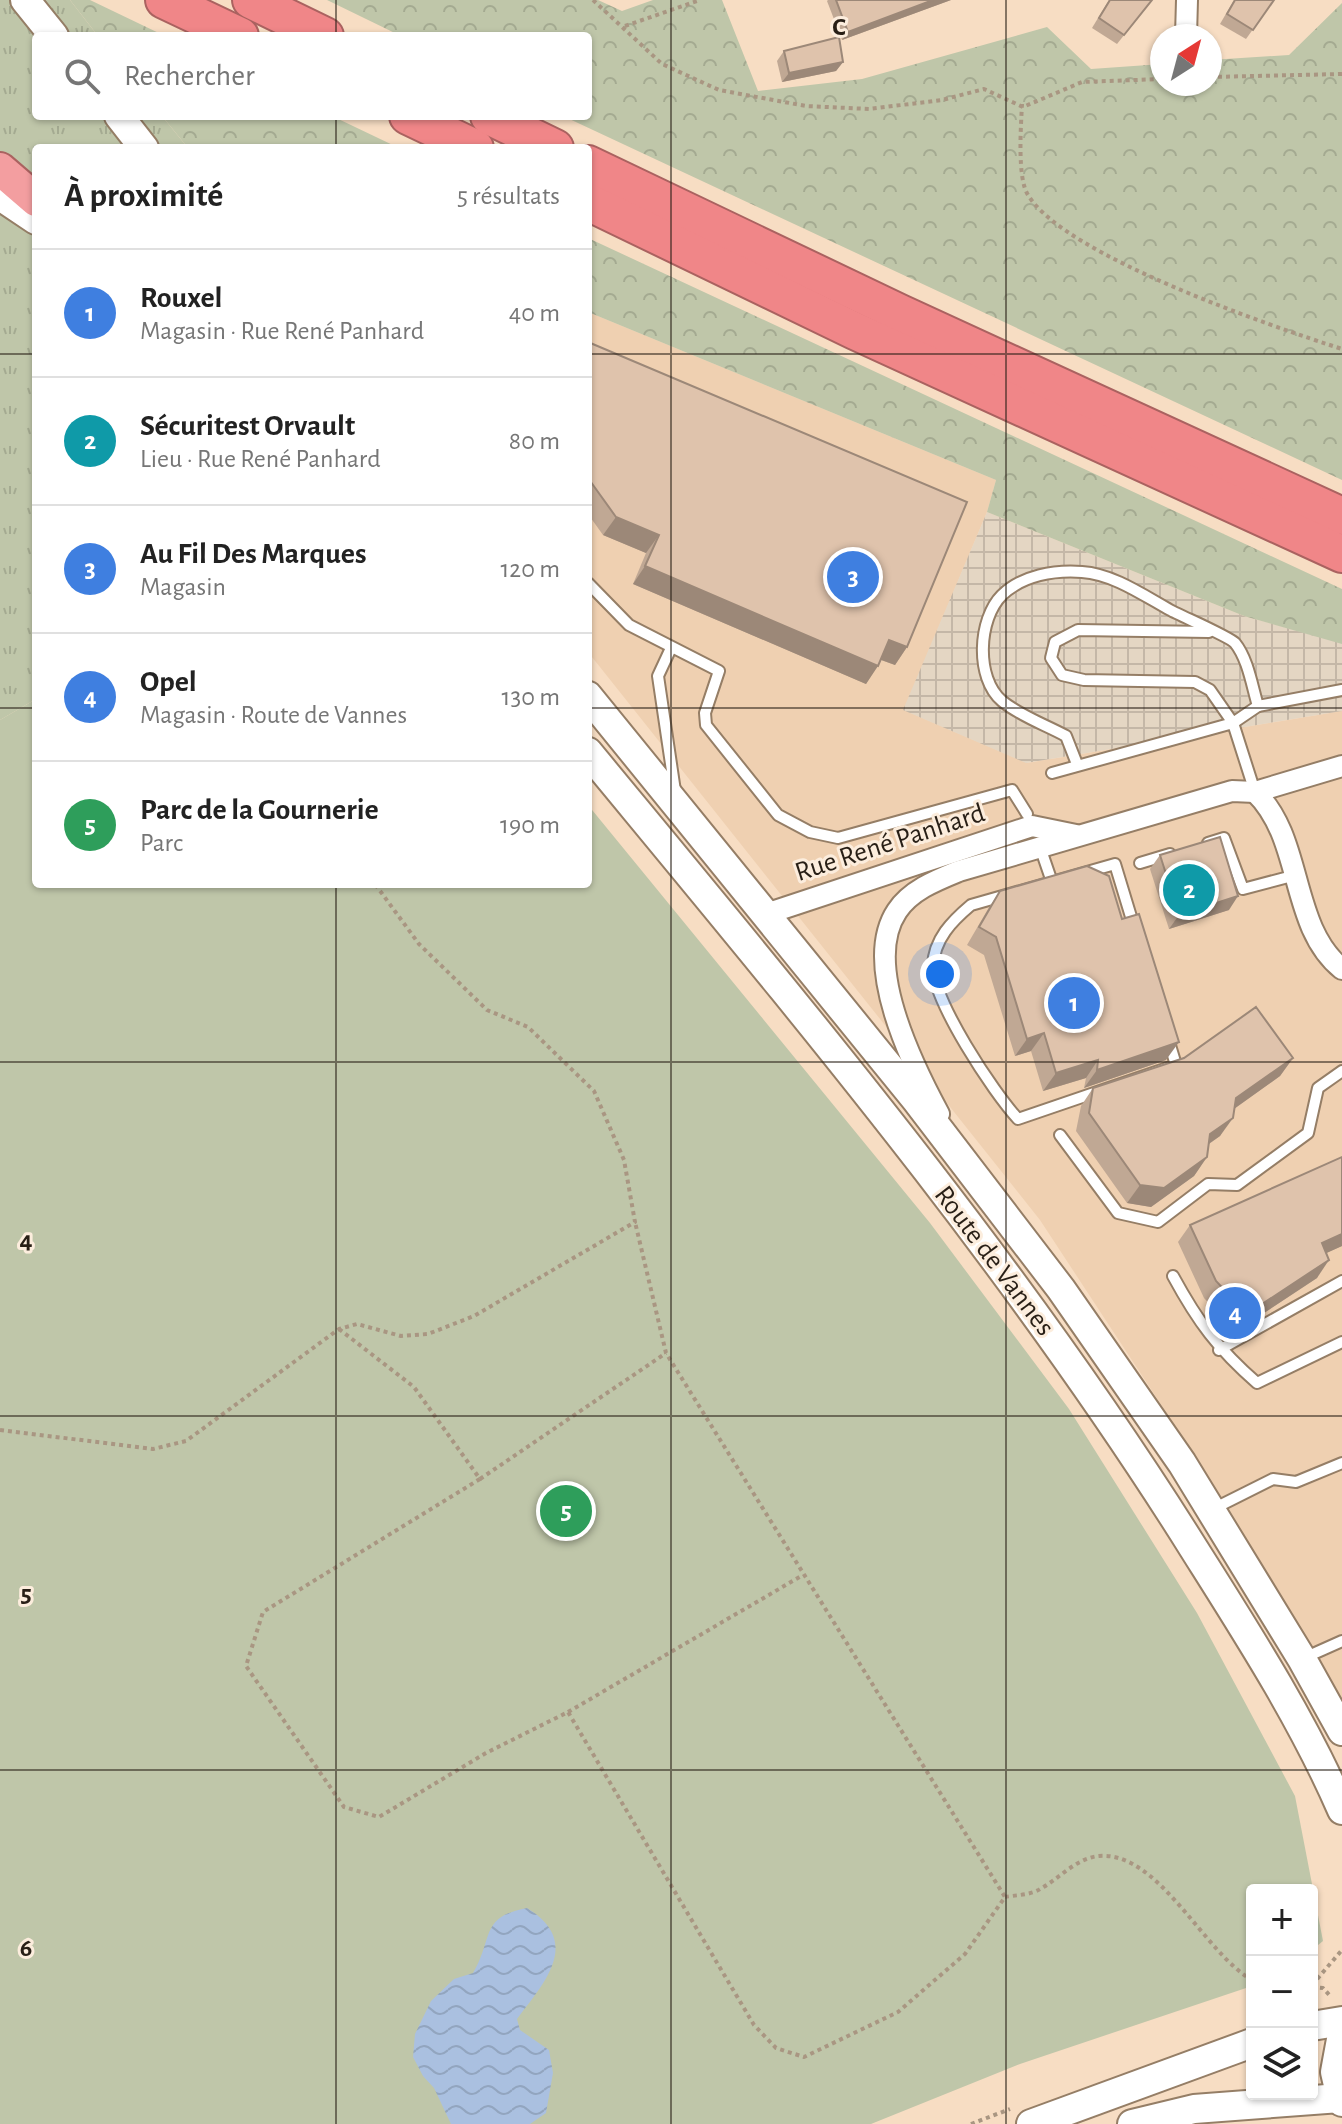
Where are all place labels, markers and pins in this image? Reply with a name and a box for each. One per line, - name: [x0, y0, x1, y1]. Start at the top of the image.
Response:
- pin: 3: [827, 547, 879, 607]
- pin: 2: [1163, 860, 1215, 920]
- pin: 1: [1048, 973, 1100, 1033]
- pin: 4: [1209, 1283, 1261, 1343]
- pin: 5: [540, 1481, 592, 1541]

